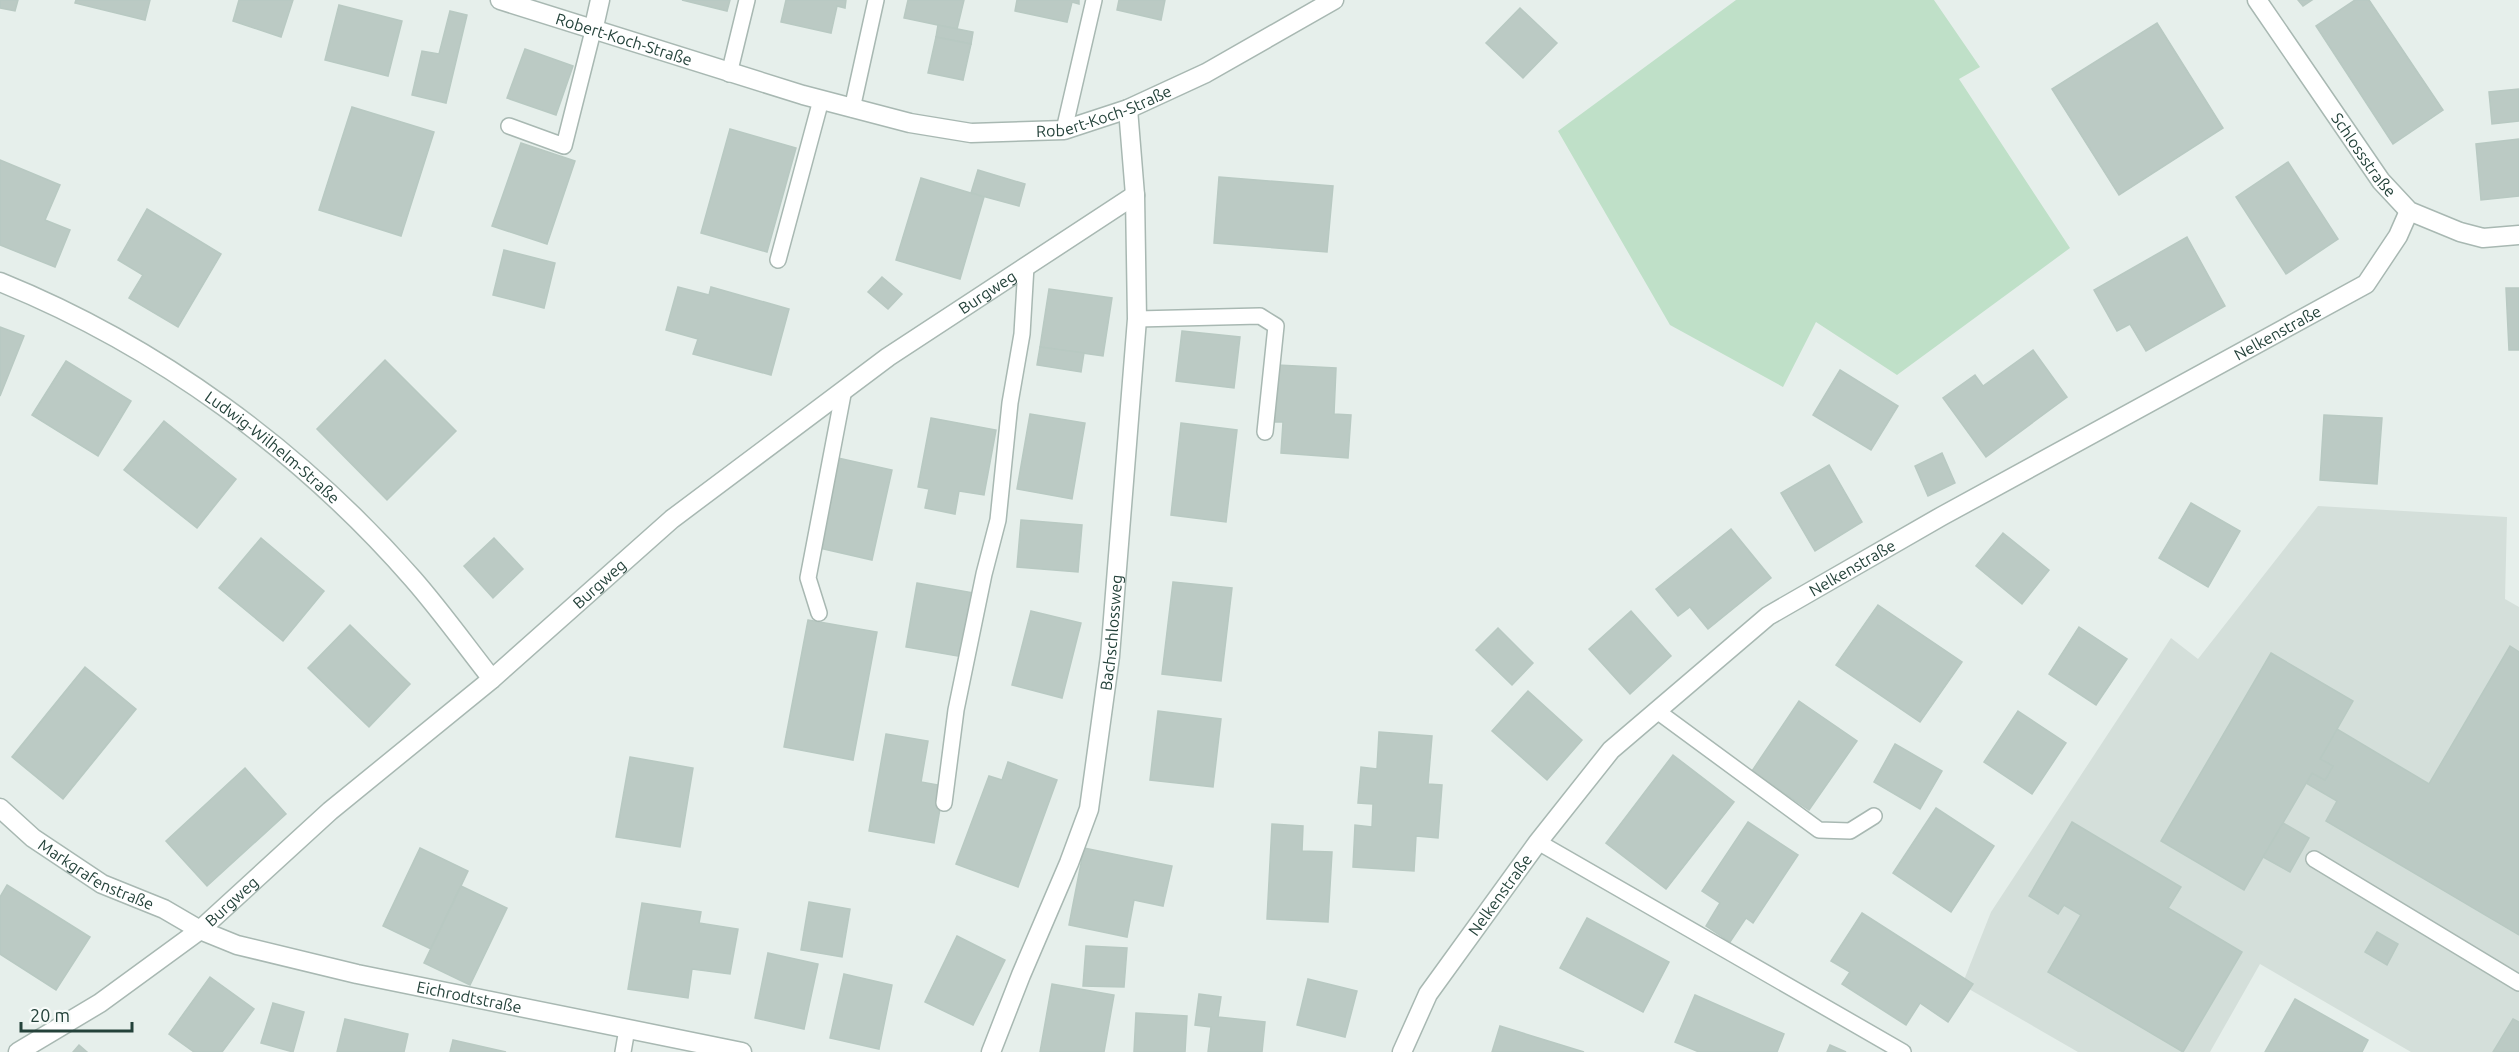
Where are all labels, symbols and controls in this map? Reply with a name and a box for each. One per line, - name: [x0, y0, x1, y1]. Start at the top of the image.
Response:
- street label: Robert-Koch-Straße: [554, 9, 694, 69]
- street label: Robert-Koch-Straße: [1036, 81, 1174, 140]
- street label: Schlossstraße: [2328, 109, 2400, 200]
- street label: Burgweg: [955, 267, 1019, 317]
- street label: Nelkenstraße: [2231, 301, 2324, 364]
- street label: Ludwig-Wilhelm-Straße: [202, 387, 343, 507]
- street label: Nelkenstraße: [1806, 536, 1898, 599]
- street label: Burgweg: [569, 555, 629, 612]
- street label: Bachschlossweg: [1096, 574, 1125, 692]
- street label: Markgrafenstraße: [35, 835, 157, 913]
- street label: Nelkenstraße: [1464, 851, 1535, 939]
- street label: Burgweg: [201, 873, 262, 930]
- street label: Eichrodtstraße: [415, 977, 523, 1016]
- scale bar: [21, 995, 132, 1033]
- text: 20 m: [30, 1005, 70, 1025]

